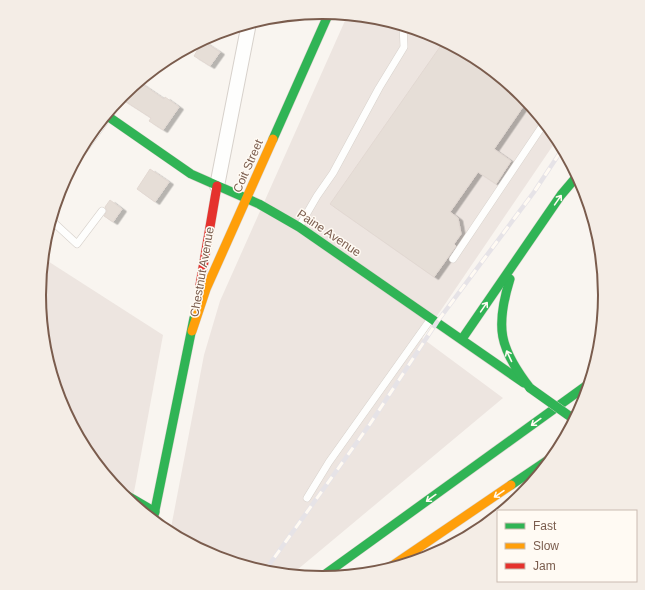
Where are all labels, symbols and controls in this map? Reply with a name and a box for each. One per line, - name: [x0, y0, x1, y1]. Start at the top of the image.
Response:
- street label: Coit Street: [230, 137, 266, 195]
- one-way arrow: [554, 194, 562, 205]
- street label: Paine Avenue: [294, 207, 364, 260]
- street label: Chestnut Avenue: [187, 226, 217, 318]
- one-way arrow: [480, 301, 488, 312]
- one-way arrow: [505, 350, 512, 362]
- one-way arrow: [531, 418, 542, 426]
- one-way arrow: [494, 490, 505, 498]
- one-way arrow: [425, 494, 436, 503]
- legend: [497, 510, 637, 582]
- text: Fast: [533, 519, 557, 533]
- text: Slow: [533, 539, 559, 553]
- text: Jam: [533, 559, 556, 573]

